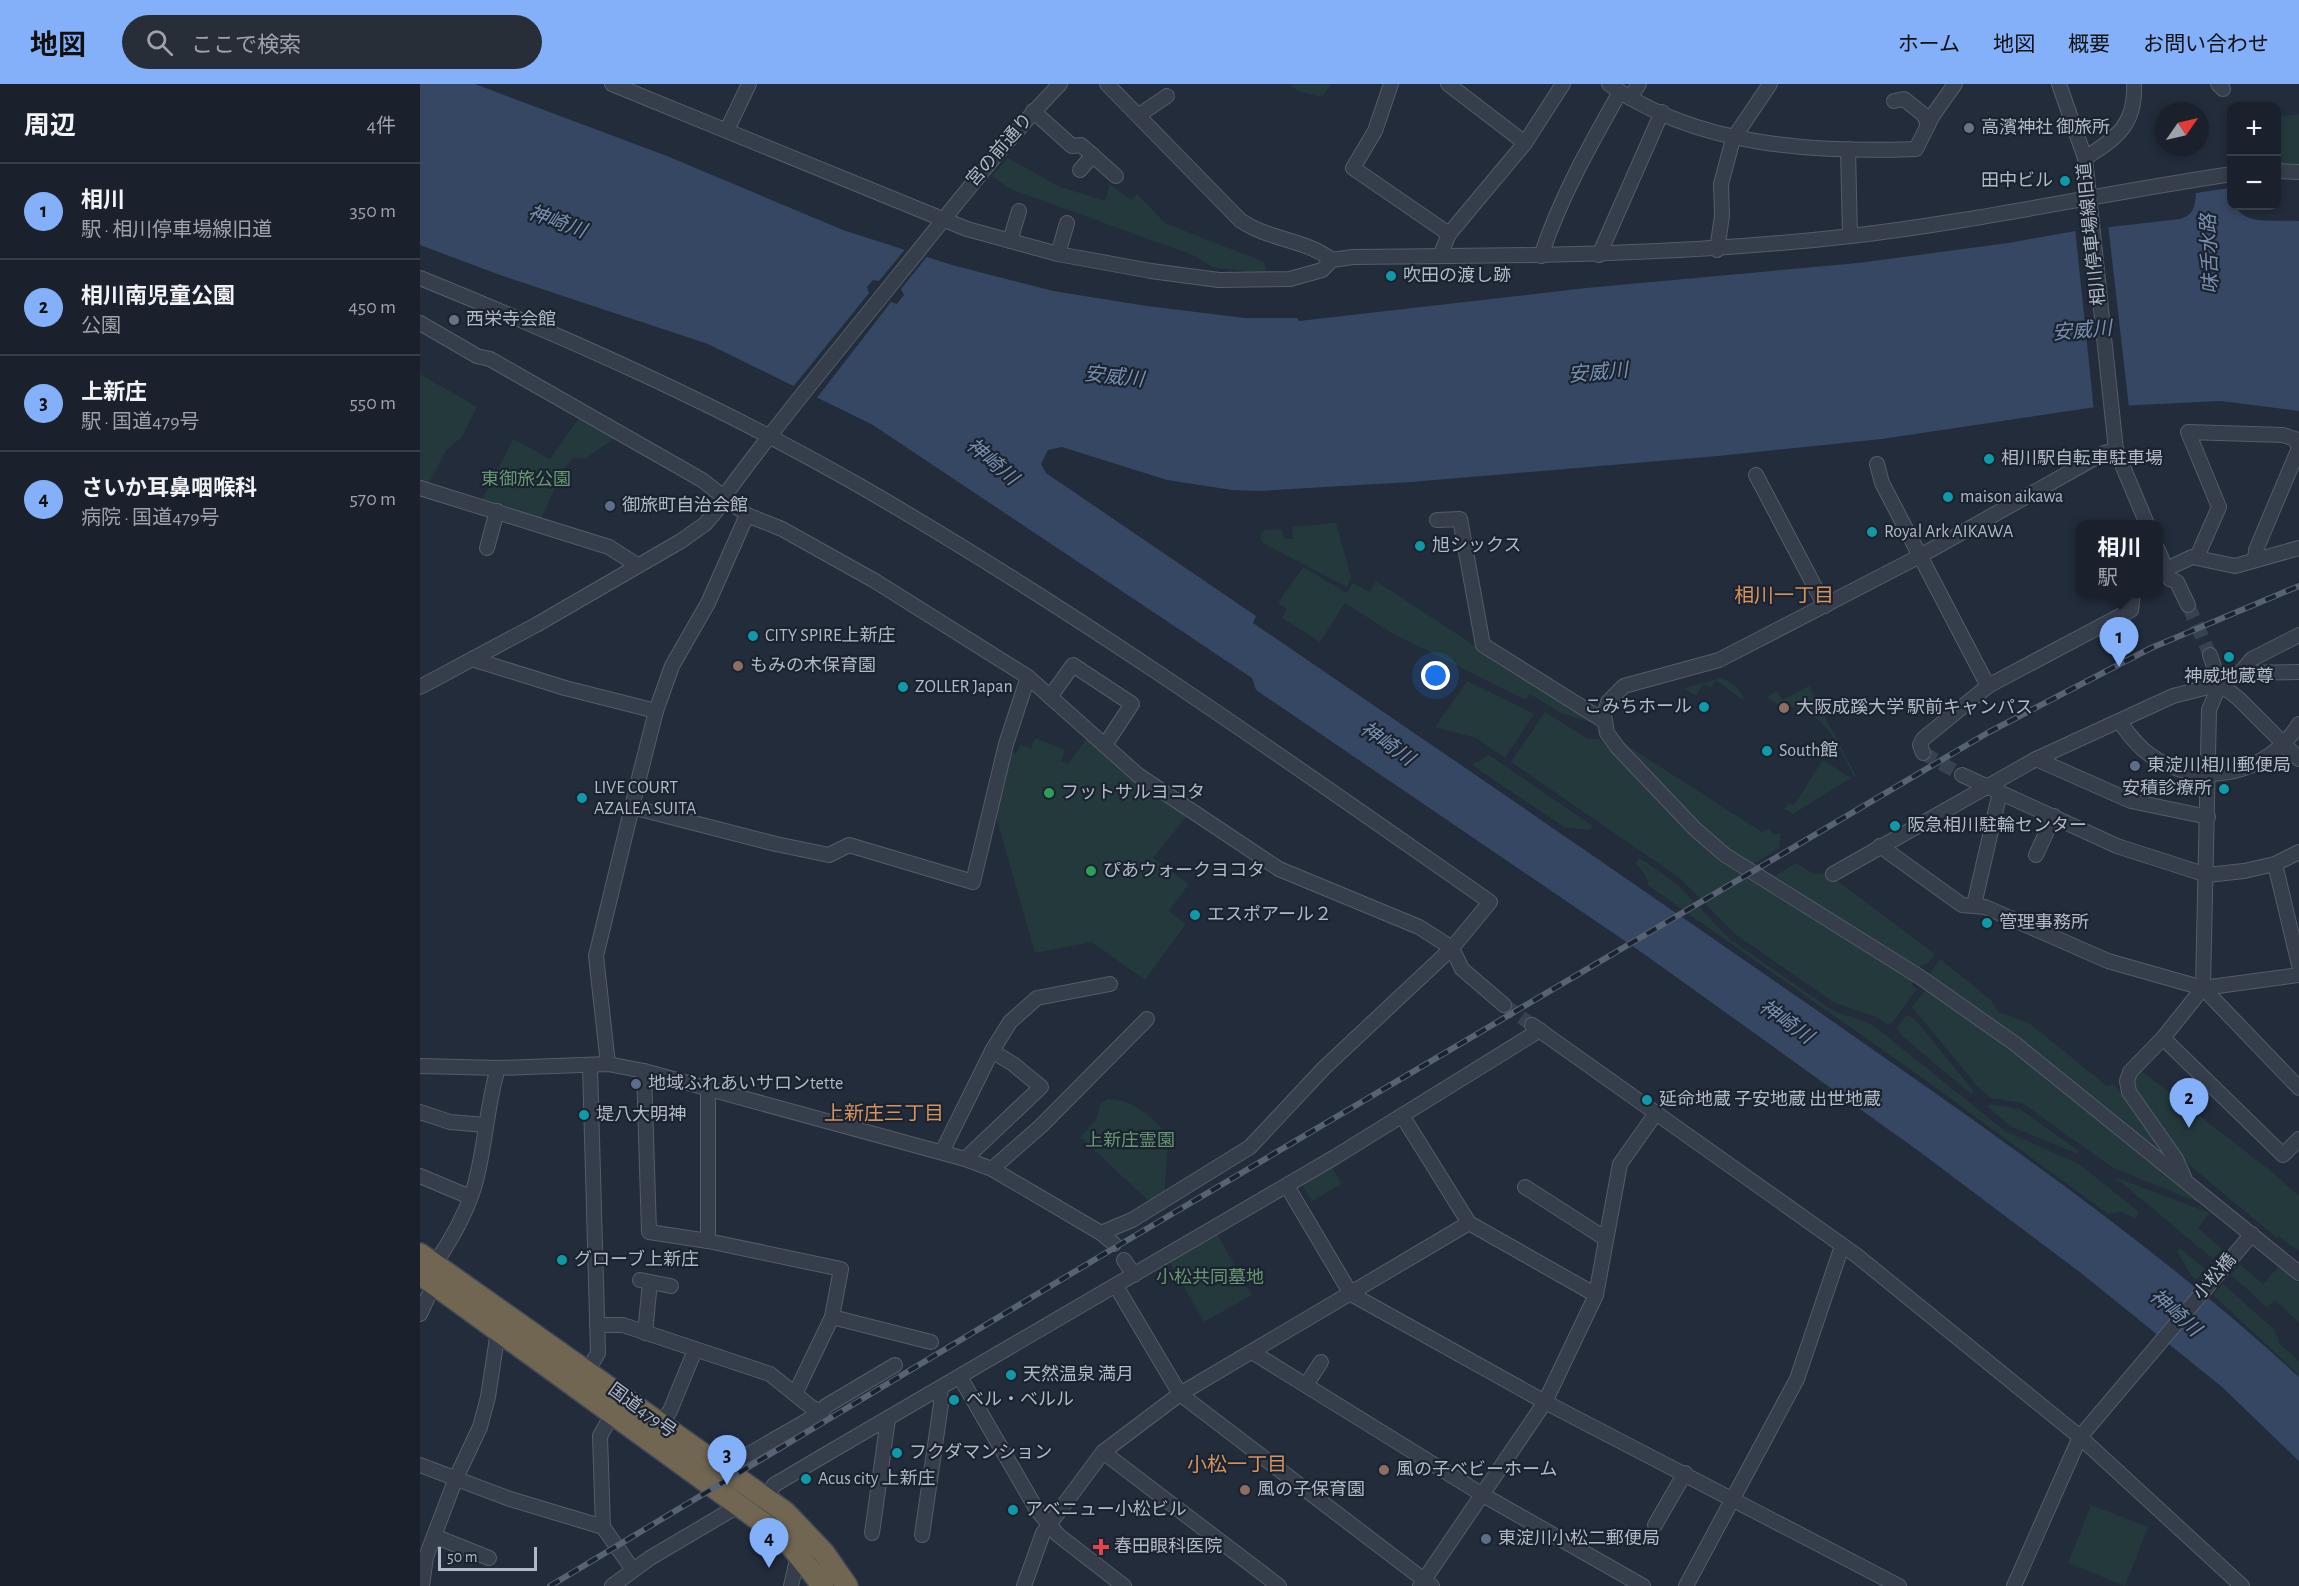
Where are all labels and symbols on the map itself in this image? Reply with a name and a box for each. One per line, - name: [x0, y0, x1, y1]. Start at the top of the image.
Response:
- north arrow: [2155, 102, 2209, 156]
- street label: 宮の前通り: [962, 109, 1036, 190]
- place label: 高濱神社 御旅所: [1981, 117, 2110, 137]
- marker: 高濱神社 御旅所: [1962, 121, 1976, 135]
- street label: 相川停車場線旧道: [2074, 161, 2108, 307]
- place label: 田中ビル: [1981, 171, 2053, 190]
- marker: 田中ビル: [2058, 174, 2072, 188]
- water label: 神崎川: [525, 201, 591, 242]
- water label: 味舌水路: [2198, 212, 2221, 294]
- place label: 吹田の渡し跡: [1403, 266, 1511, 285]
- marker: 吹田の渡し跡: [1384, 269, 1398, 283]
- place label: 西栄寺会館: [466, 310, 556, 329]
- marker: 西栄寺会館: [447, 313, 461, 327]
- water label: 安威川: [2051, 317, 2115, 344]
- water label: 安威川: [1567, 359, 1631, 386]
- water label: 安威川: [1083, 363, 1147, 390]
- water label: 神崎川: [963, 434, 1024, 490]
- place label: 相川駅自転車駐車場: [2001, 448, 2163, 468]
- marker: 相川駅自転車駐車場: [1982, 452, 1996, 466]
- park label: 東御旅公園: [481, 469, 571, 489]
- place label: maison aikawa: [1960, 488, 2063, 506]
- marker: maison aikawa: [1941, 490, 1955, 504]
- place label: 御旅町自治会館: [622, 495, 748, 515]
- marker: 御旅町自治会館: [603, 499, 617, 513]
- place label: Royal Ark AIKAWA: [1884, 523, 2014, 541]
- marker: Royal Ark AIKAWA: [1865, 525, 1879, 539]
- place label: 旭シックス: [1432, 536, 1521, 555]
- marker: 旭シックス: [1413, 539, 1427, 553]
- district label: 相川一丁目: [1734, 585, 1834, 606]
- pin: 1: [2100, 618, 2138, 667]
- place label: CITY SPIRE上新庄: [765, 626, 896, 645]
- marker: CITY SPIRE上新庄: [746, 629, 760, 643]
- marker: 神威地蔵尊: [2222, 650, 2236, 664]
- place label: もみの木保育園: [750, 656, 876, 675]
- marker: もみの木保育園: [731, 659, 745, 673]
- your location: [1421, 661, 1450, 690]
- place label: 神威地蔵尊: [2184, 666, 2274, 686]
- place label: ZOLLER Japan: [915, 678, 1013, 696]
- marker: ZOLLER Japan: [896, 680, 910, 694]
- place label: こみちホール: [1584, 697, 1692, 716]
- place label: 大阪成蹊大学 駅前キャンパス: [1796, 697, 2033, 717]
- marker: こみちホール: [1697, 700, 1711, 714]
- marker: 大阪成蹊大学 駅前キャンパス: [1777, 701, 1791, 715]
- water label: 神崎川: [1357, 718, 1420, 771]
- place label: South館: [1779, 741, 1838, 760]
- marker: South館: [1760, 744, 1774, 758]
- place label: 東淀川相川郵便局: [2147, 756, 2291, 775]
- marker: 東淀川相川郵便局: [2128, 759, 2142, 773]
- place label: LIVE COURT AZALEA SUITA: [594, 779, 697, 818]
- place label: 安積診療所: [2122, 779, 2212, 798]
- marker: 安積診療所: [2217, 782, 2231, 796]
- place label: フットサルヨコタ: [1061, 783, 1205, 802]
- marker: フットサルヨコタ: [1042, 786, 1056, 800]
- marker: LIVE COURT AZALEA SUITA: [575, 791, 589, 805]
- place label: 阪急相川駐輪センター: [1907, 815, 2087, 835]
- marker: 阪急相川駐輪センター: [1888, 819, 1902, 833]
- place label: ぴあウォークヨコタ: [1103, 861, 1265, 880]
- marker: ぴあウォークヨコタ: [1084, 864, 1098, 878]
- place label: エスポアール２: [1207, 905, 1332, 924]
- marker: エスポアール２: [1188, 908, 1202, 922]
- place label: 管理事務所: [1999, 912, 2089, 932]
- marker: 管理事務所: [1980, 916, 1994, 930]
- water label: 神崎川: [1756, 996, 1819, 1049]
- place label: 地域ふれあいサロンtette: [648, 1074, 843, 1093]
- marker: 地域ふれあいサロンtette: [629, 1077, 643, 1091]
- pin: 2: [2170, 1078, 2208, 1128]
- place label: 延命地蔵 子安地蔵 出世地蔵: [1659, 1089, 1881, 1109]
- marker: 延命地蔵 子安地蔵 出世地蔵: [1640, 1093, 1654, 1107]
- district label: 上新庄三丁目: [824, 1103, 944, 1124]
- place label: 堤八大明神: [596, 1105, 686, 1124]
- marker: 堤八大明神: [577, 1108, 591, 1122]
- park label: 上新庄霊園: [1085, 1131, 1175, 1150]
- place label: グローブ上新庄: [574, 1249, 699, 1269]
- street label: 小松橋: [2190, 1250, 2240, 1303]
- marker: グローブ上新庄: [555, 1253, 569, 1267]
- park label: 小松共同墓地: [1156, 1268, 1264, 1287]
- water label: 神崎川: [2146, 1285, 2206, 1342]
- place label: 天然温泉 満月: [1023, 1364, 1134, 1384]
- marker: 天然温泉 満月: [1004, 1368, 1018, 1382]
- street label: 国道479号: [605, 1379, 680, 1441]
- place label: ベル・ベルル: [966, 1391, 1074, 1409]
- marker: ベル・ベルル: [947, 1393, 961, 1407]
- pin: 3: [708, 1436, 746, 1485]
- place label: フクダマンション: [909, 1442, 1052, 1462]
- marker: フクダマンション: [890, 1446, 904, 1460]
- district label: 小松一丁目: [1187, 1454, 1287, 1475]
- place label: 風の子ベビーホーム: [1396, 1460, 1557, 1479]
- marker: 風の子ベビーホーム: [1377, 1463, 1391, 1477]
- place label: Acus city 上新庄: [818, 1469, 936, 1488]
- marker: Acus city 上新庄: [799, 1472, 813, 1486]
- place label: 風の子保育園: [1257, 1480, 1365, 1499]
- marker: 風の子保育園: [1238, 1483, 1252, 1497]
- place label: アベニュー小松ビル: [1025, 1500, 1187, 1519]
- marker: アベニュー小松ビル: [1006, 1503, 1020, 1517]
- pin: 4: [750, 1518, 788, 1568]
- place label: 東淀川小松二郵便局: [1498, 1529, 1660, 1548]
- marker: 東淀川小松二郵便局: [1479, 1532, 1493, 1546]
- place label: 春田眼科医院: [1114, 1536, 1222, 1556]
- marker: 春田眼科医院: [1092, 1538, 1110, 1556]
- scale bar: [438, 1544, 537, 1572]

